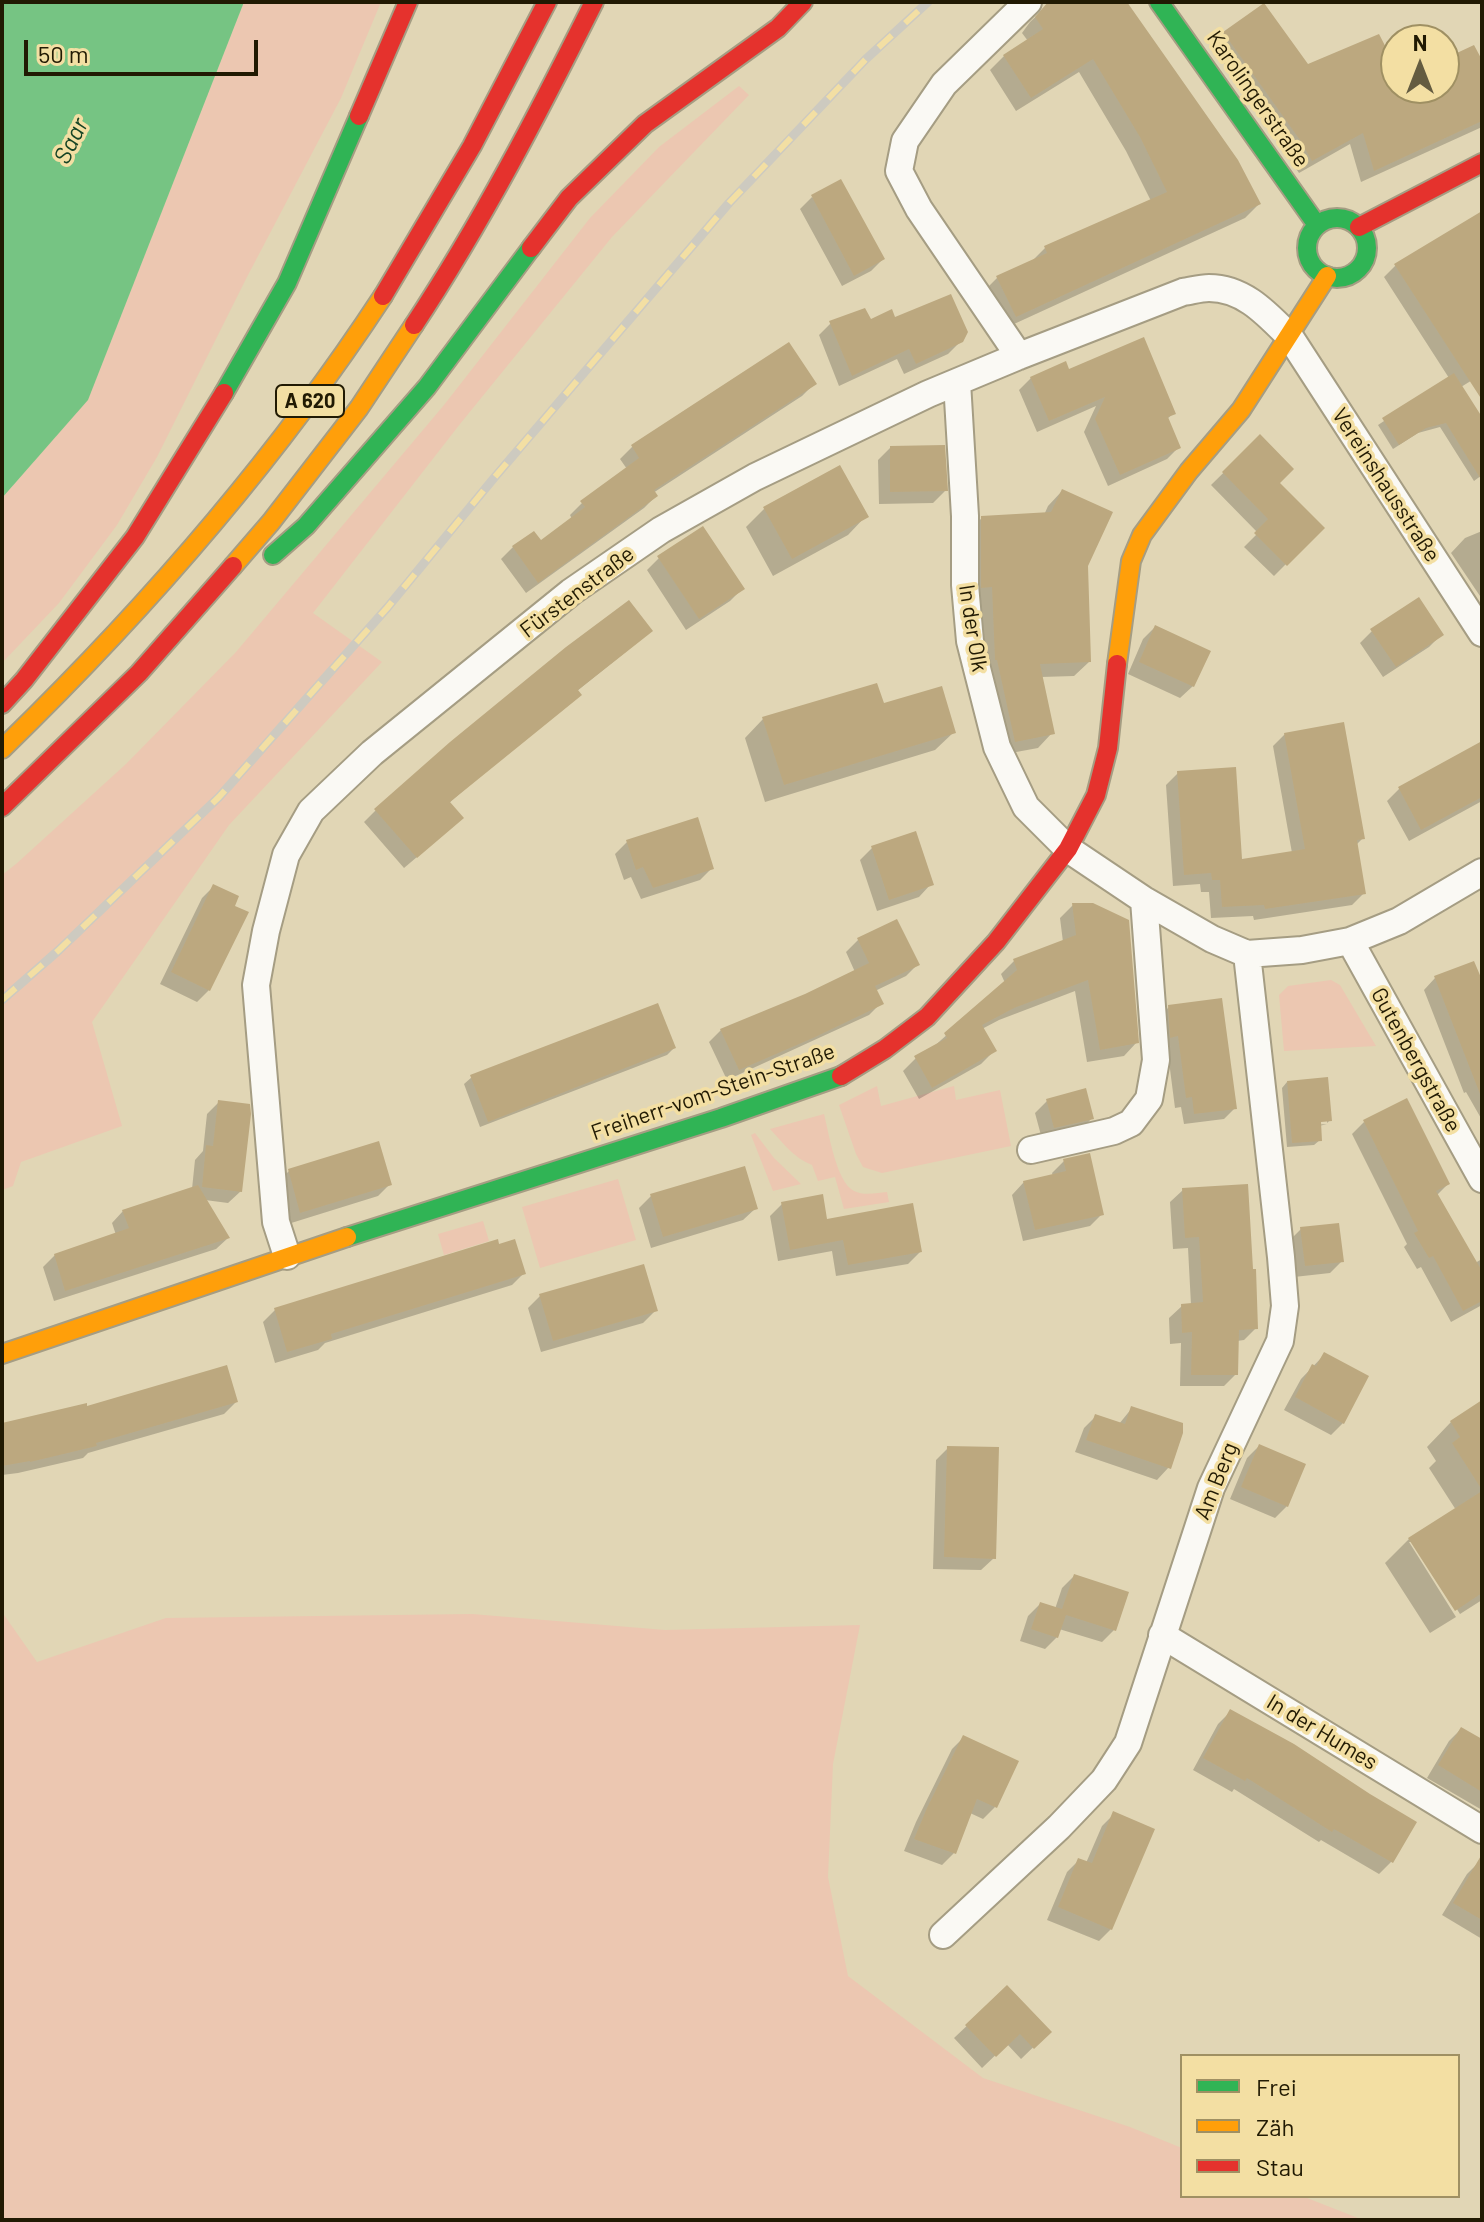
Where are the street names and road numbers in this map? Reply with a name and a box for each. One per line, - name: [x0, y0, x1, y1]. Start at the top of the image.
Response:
- street label: Karolingerstraße: [1201, 26, 1315, 172]
- road number: A 620: [276, 385, 344, 417]
- street label: Vereinshausstraße: [1326, 403, 1446, 567]
- street label: Fürstenstraße: [515, 541, 639, 643]
- street label: In der Olk: [953, 583, 993, 673]
- street label: Gutenbergstraße: [1365, 983, 1467, 1137]
- street label: Freiherr-vom-Stein-Straße: [588, 1038, 838, 1146]
- street label: Am Berg: [1189, 1439, 1243, 1523]
- street label: In der Humes: [1262, 1689, 1382, 1775]

